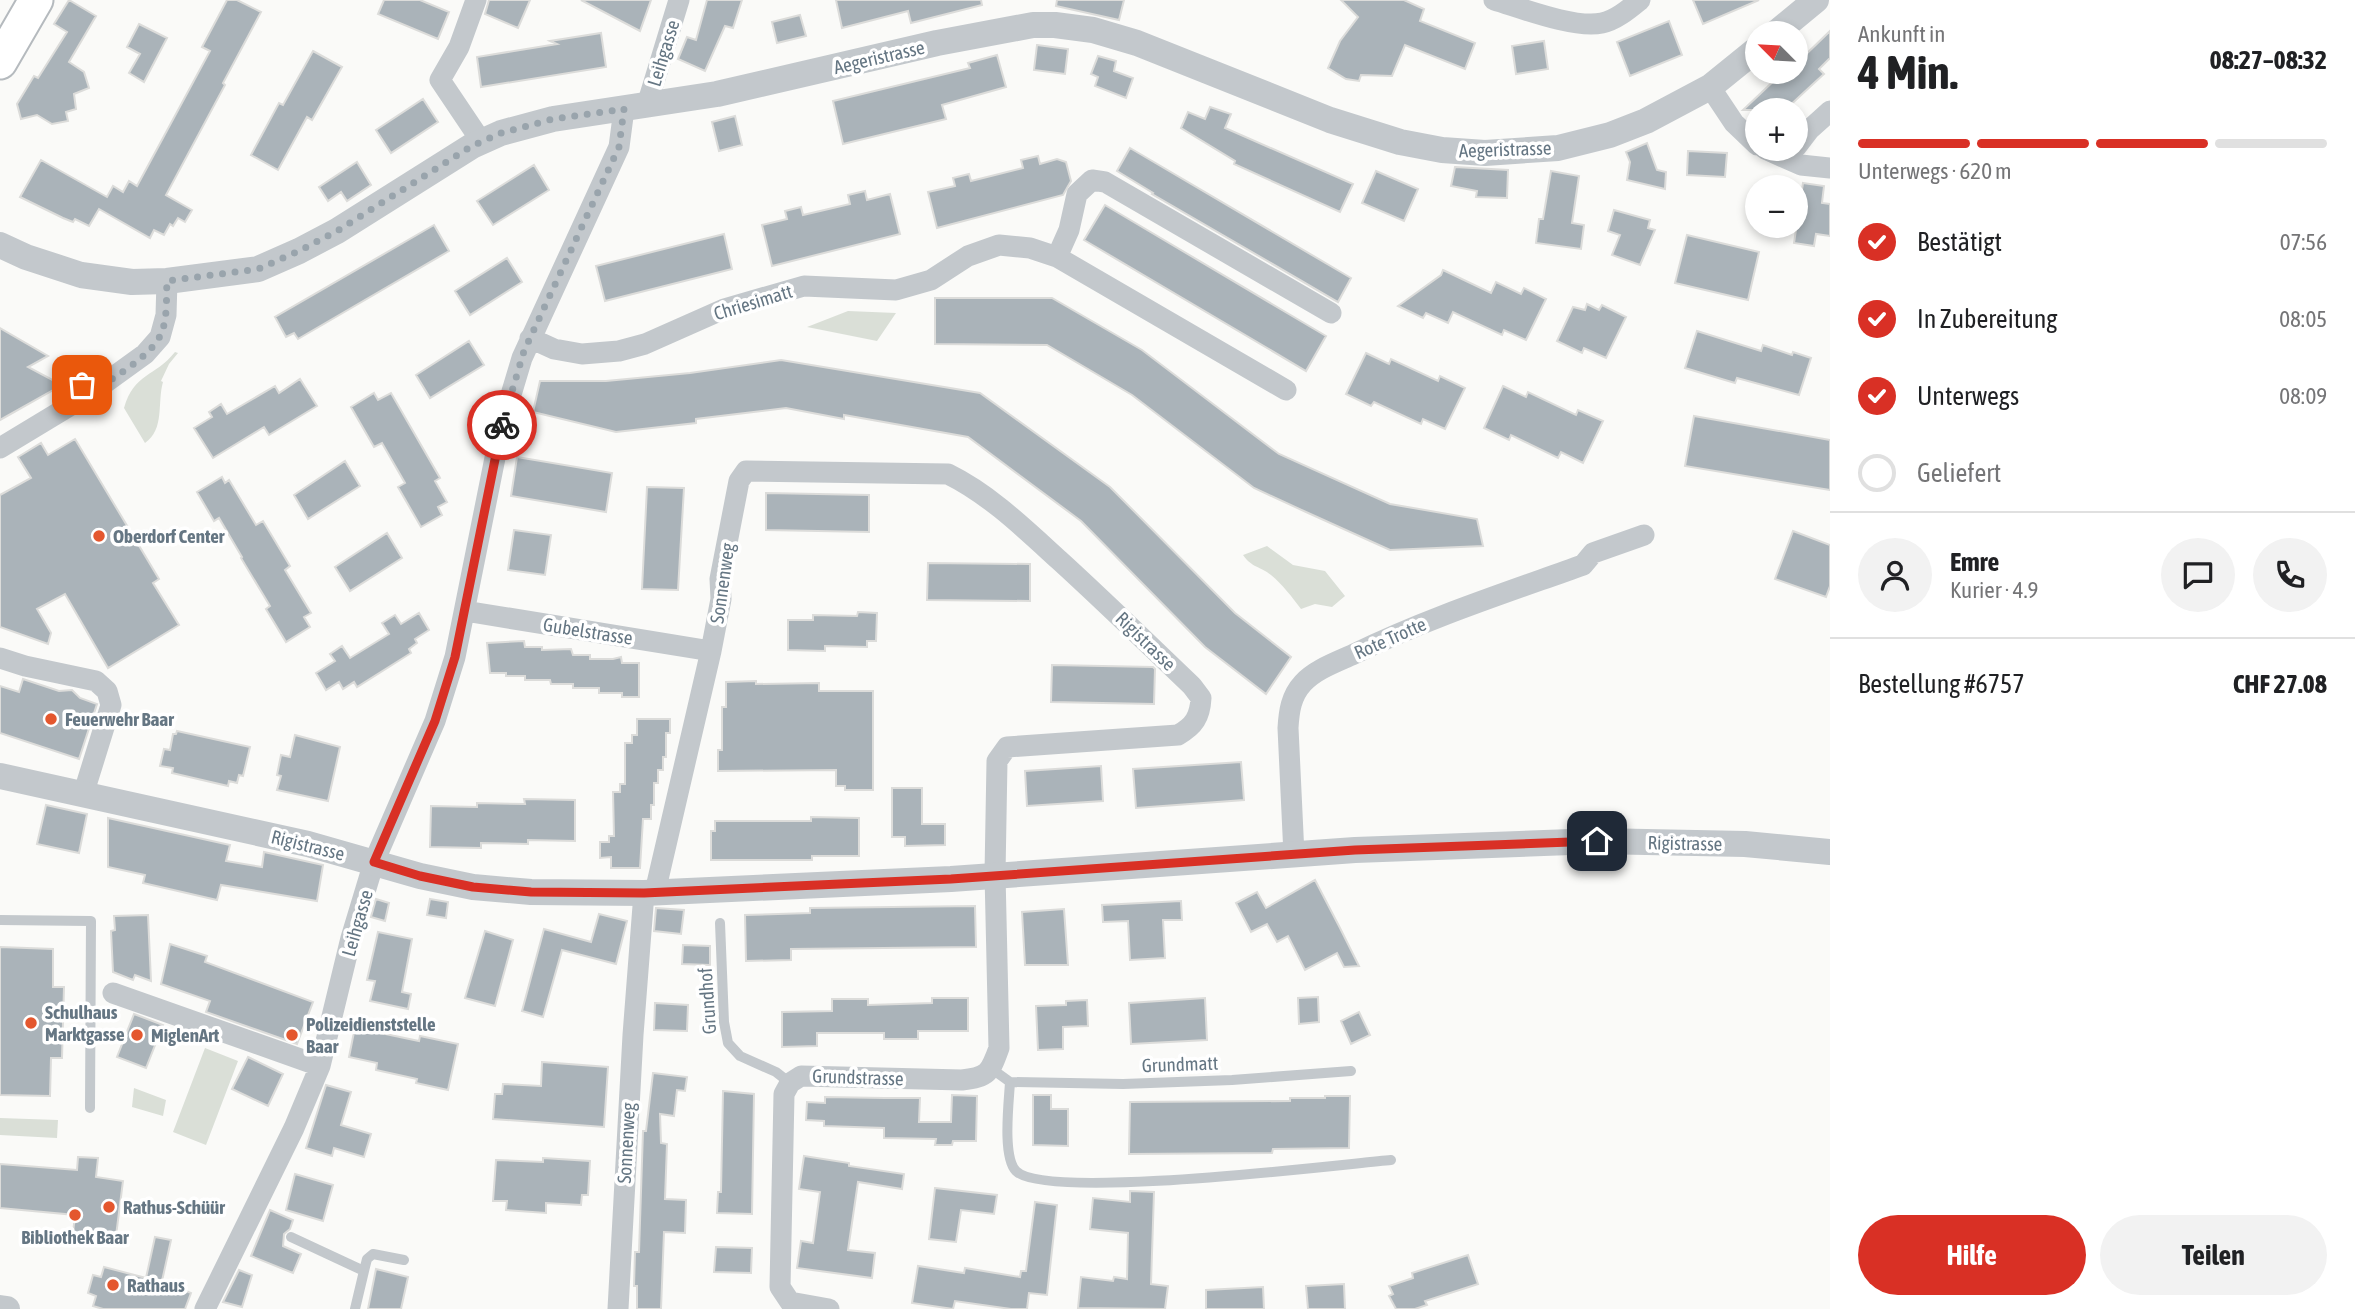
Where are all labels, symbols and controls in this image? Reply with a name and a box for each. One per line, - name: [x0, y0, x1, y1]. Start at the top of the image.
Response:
- street label: Leihgasse: [643, 17, 683, 89]
- north arrow: [1745, 21, 1808, 84]
- map controls: [1745, 21, 1808, 238]
- text: Ankunft in: [1858, 21, 1945, 47]
- street label: Aegeristrasse: [831, 36, 927, 78]
- text: 08:27–08:32: [2210, 45, 2327, 75]
- text: 4 Min.: [1858, 46, 1958, 99]
- button: +: [1745, 98, 1808, 161]
- street label: Aegeristrasse: [1458, 136, 1552, 162]
- text: Unterwegs · 620 m: [1858, 158, 2012, 184]
- button: −: [1745, 175, 1808, 238]
- icon: check: [1858, 223, 1896, 261]
- text: Bestätigt: [1917, 227, 2002, 257]
- text: 07:56: [2280, 229, 2327, 255]
- street label: Chriesimatt: [711, 280, 795, 324]
- icon: check: [1858, 300, 1896, 338]
- text: In Zubereitung: [1917, 304, 2057, 334]
- text: 08:05: [2279, 306, 2327, 332]
- pin: [52, 355, 112, 415]
- icon: bag: [63, 366, 101, 404]
- icon: check: [1858, 377, 1896, 415]
- text: Unterwegs: [1917, 381, 2019, 411]
- text: 08:09: [2279, 383, 2327, 409]
- courier: [467, 390, 537, 460]
- icon: bike: [483, 406, 521, 444]
- text: Geliefert: [1917, 458, 2001, 488]
- place label: Oberdorf Center: [113, 525, 225, 547]
- marker: Oberdorf Center: [91, 528, 107, 544]
- button: person: [1858, 538, 1932, 612]
- button: chat: [2161, 538, 2235, 612]
- button: phone: [2253, 538, 2327, 612]
- street label: Sonnenweg: [705, 540, 739, 625]
- text: Emre: [1950, 547, 1999, 577]
- text: Kurier · 4.9: [1950, 577, 2038, 603]
- street label: Rigistrasse: [1111, 607, 1181, 675]
- street label: Rote Trotte: [1351, 612, 1429, 664]
- street label: Gubelstrasse: [542, 613, 634, 649]
- text: Bestellung #6757: [1858, 669, 2024, 699]
- text: CHF 27.08: [2233, 669, 2327, 699]
- place label: Feuerwehr Baar: [65, 708, 174, 730]
- marker: Feuerwehr Baar: [43, 711, 59, 727]
- pin: [1567, 811, 1627, 871]
- icon: home: [1578, 822, 1616, 860]
- street label: Rigistrasse: [269, 825, 347, 865]
- street label: Rigistrasse: [1647, 831, 1723, 855]
- street label: Leihgasse: [337, 887, 377, 959]
- street label: Grundhof: [694, 967, 720, 1035]
- place label: Schulhaus Marktgasse: [45, 1001, 125, 1045]
- place label: Polizeidienststelle Baar: [306, 1013, 436, 1057]
- marker: Schulhaus Marktgasse: [23, 1015, 39, 1031]
- place label: MiglenArt: [151, 1024, 220, 1046]
- marker: MiglenArt: [129, 1027, 145, 1043]
- marker: Polizeidienststelle Baar: [284, 1027, 300, 1043]
- street label: Grundmatt: [1141, 1052, 1219, 1076]
- street label: Grundstrasse: [812, 1064, 904, 1090]
- street label: Sonnenweg: [613, 1101, 639, 1184]
- place label: Rathus-Schüür: [123, 1196, 225, 1218]
- marker: Rathus-Schüür: [101, 1199, 117, 1215]
- marker: Bibliothek Baar: [67, 1207, 83, 1223]
- button: Hilfe: [1858, 1215, 2086, 1295]
- button: Teilen: [2100, 1215, 2327, 1295]
- place label: Bibliothek Baar: [21, 1226, 129, 1248]
- place label: Rathaus: [127, 1274, 185, 1296]
- marker: Rathaus: [105, 1277, 121, 1293]

